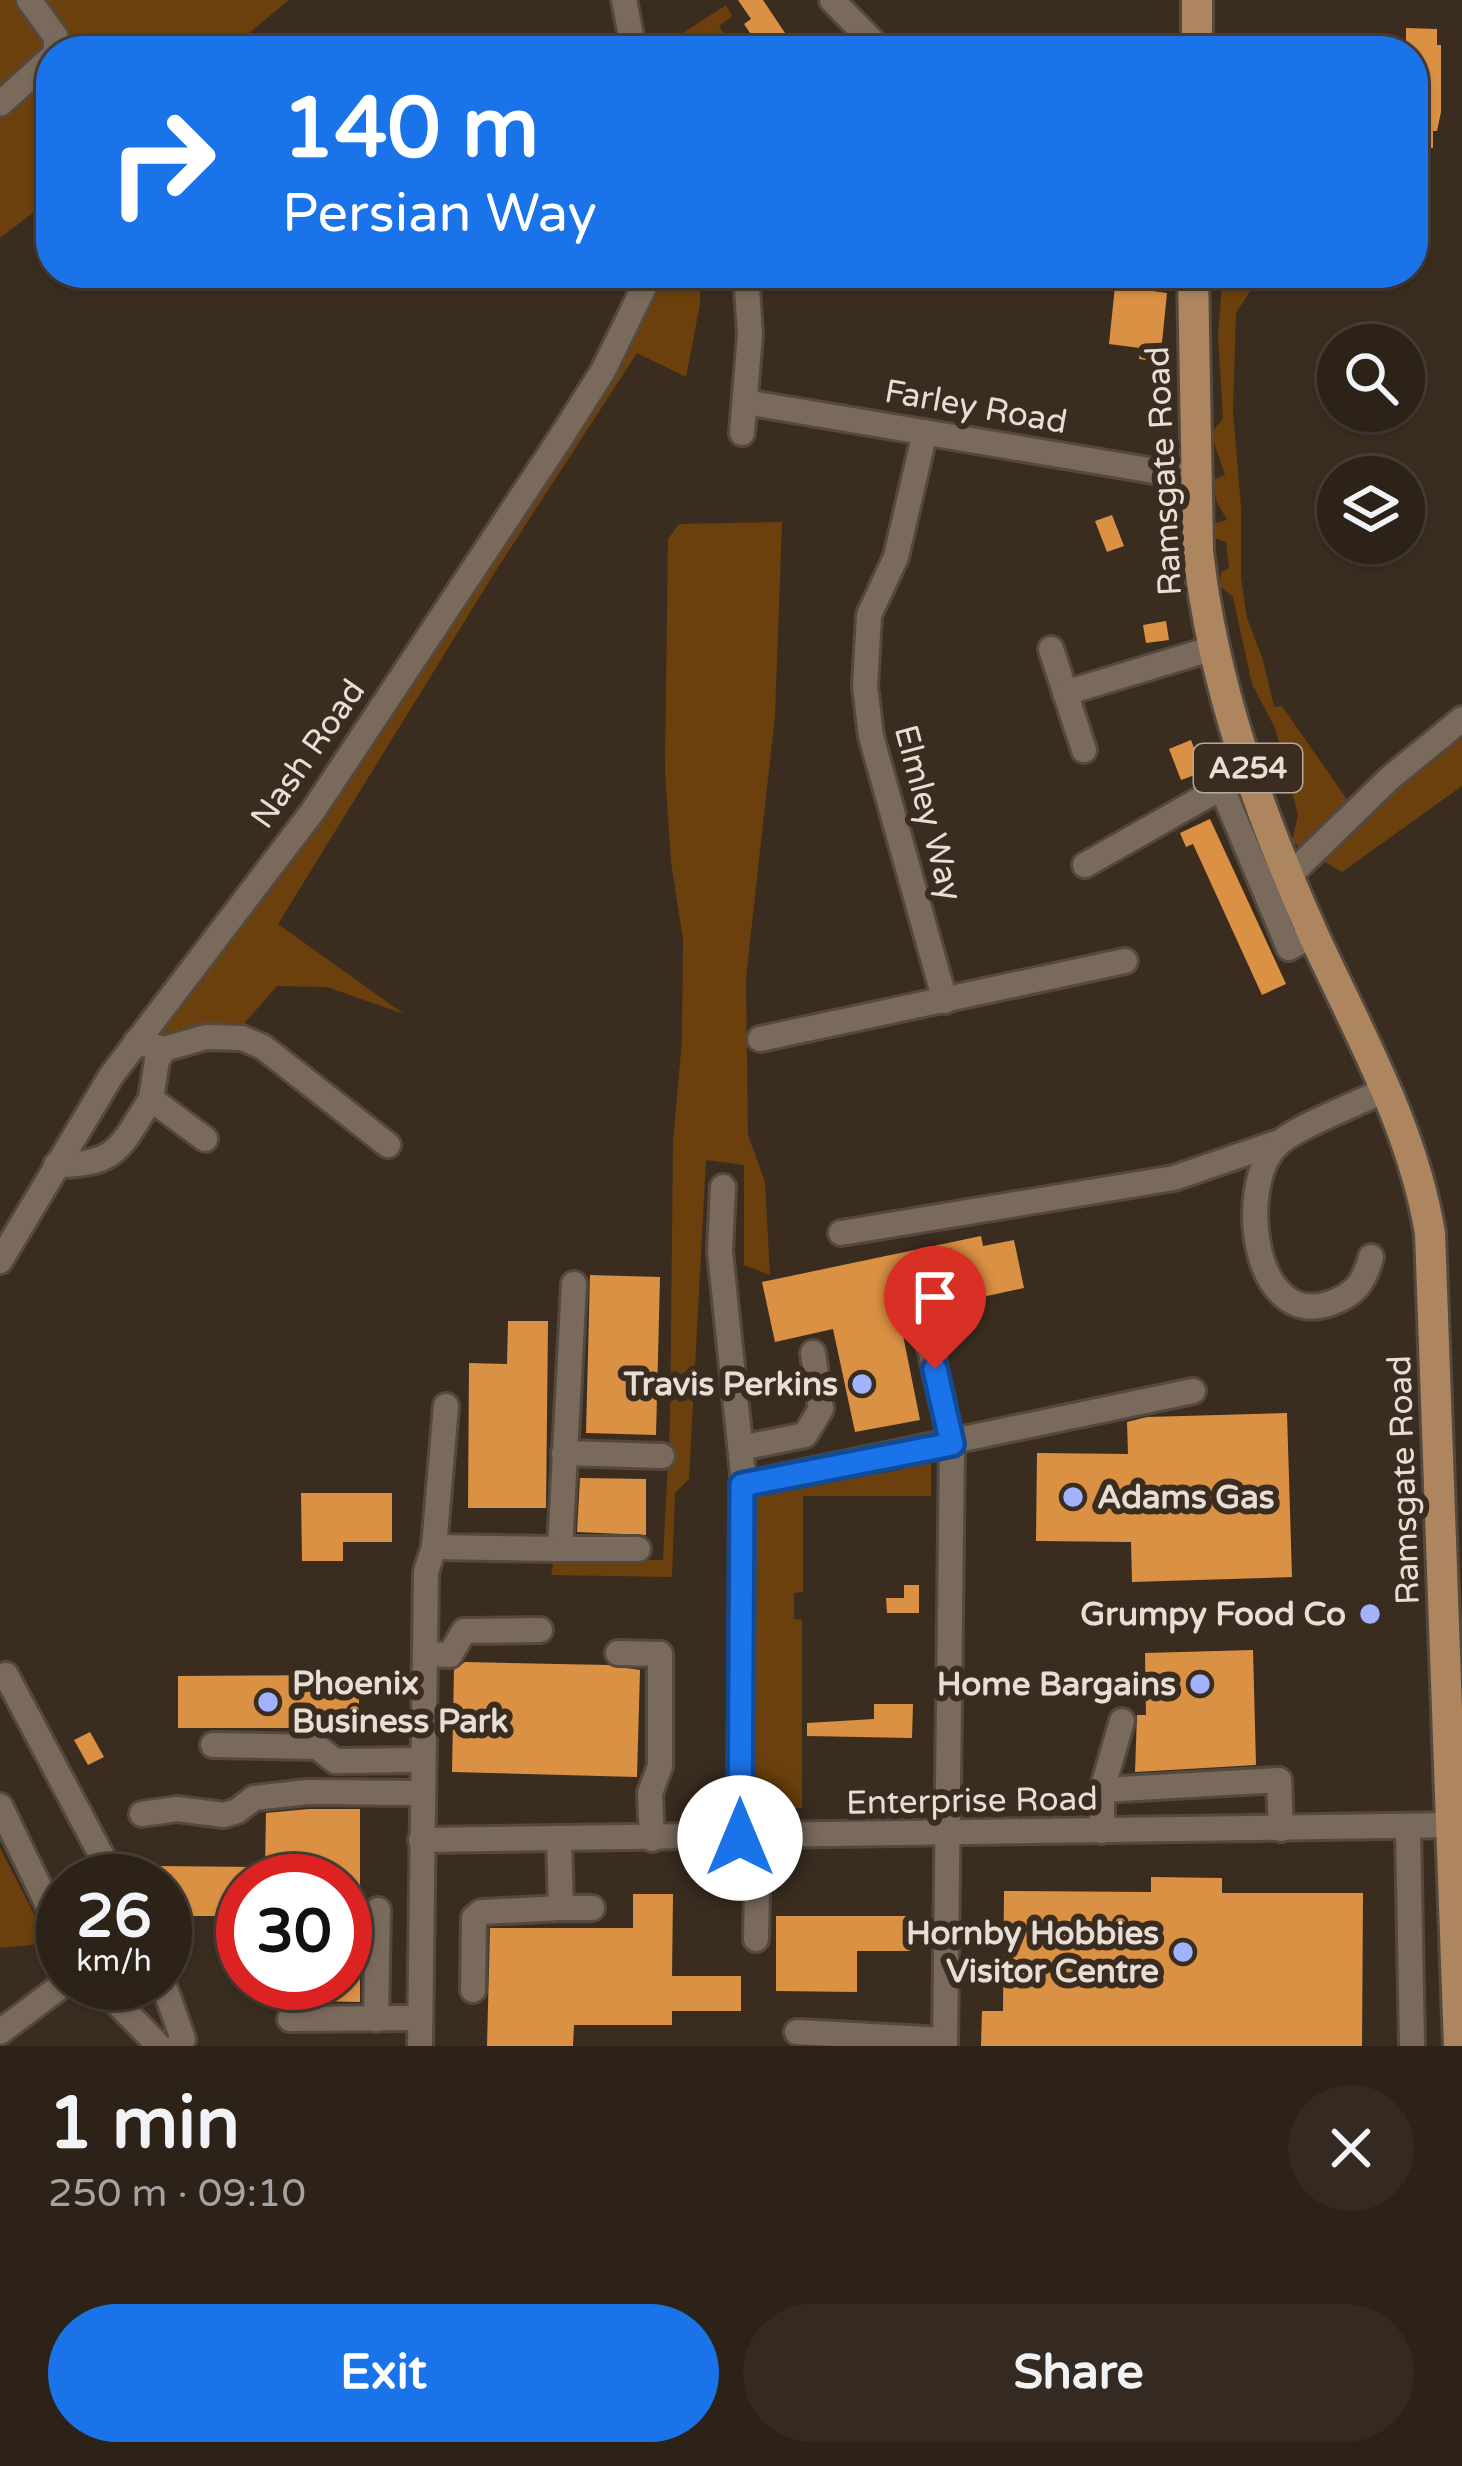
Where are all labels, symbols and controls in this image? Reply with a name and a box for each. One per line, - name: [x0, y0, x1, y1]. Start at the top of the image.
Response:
- text: 140 m: [282, 79, 539, 180]
- icon: right: [84, 84, 240, 240]
- text: Persian Way: [282, 181, 597, 246]
- map controls: [1317, 324, 1425, 564]
- button: search: [1317, 324, 1425, 432]
- street label: Ramsgate Road: [1138, 345, 1190, 597]
- street label: Farley Road: [882, 372, 1070, 442]
- button: layers: [1317, 456, 1425, 564]
- street label: Nash Road: [243, 672, 373, 836]
- street label: Elmley Way: [886, 721, 970, 905]
- road number: A254: [1194, 744, 1302, 792]
- pin: [884, 1246, 986, 1369]
- icon: arrive: [902, 1264, 968, 1330]
- street label: Ramsgate Road: [1380, 1355, 1428, 1605]
- place label: Travis Perkins: [623, 1365, 838, 1404]
- marker: Travis Perkins: [849, 1371, 875, 1397]
- place label: Adams Gas: [1097, 1478, 1275, 1517]
- marker: Adams Gas: [1060, 1484, 1086, 1510]
- place label: Grumpy Food Co: [1080, 1595, 1346, 1634]
- marker: Grumpy Food Co: [1357, 1601, 1383, 1627]
- place label: Phoenix Business Park: [292, 1664, 508, 1741]
- place label: Home Bargains: [937, 1665, 1176, 1704]
- marker: Home Bargains: [1187, 1671, 1213, 1697]
- marker: Phoenix Business Park: [255, 1689, 281, 1715]
- position arrow: [677, 1775, 803, 1901]
- street label: Enterprise Road: [846, 1779, 1098, 1823]
- speed limit sign: 30: [216, 1854, 372, 2010]
- text: 26: [76, 1881, 152, 1953]
- place label: Hornby Hobbies Visitor Centre: [906, 1914, 1159, 1991]
- marker: Hornby Hobbies Visitor Centre: [1170, 1939, 1196, 1965]
- text: km/h: [76, 1943, 152, 1980]
- text: 1 min: [48, 2081, 240, 2168]
- button: close: [1288, 2085, 1414, 2211]
- text: 250 m · 09:10: [48, 2170, 306, 2217]
- button: Exit: [48, 2304, 719, 2442]
- button: Share: [743, 2304, 1414, 2442]

